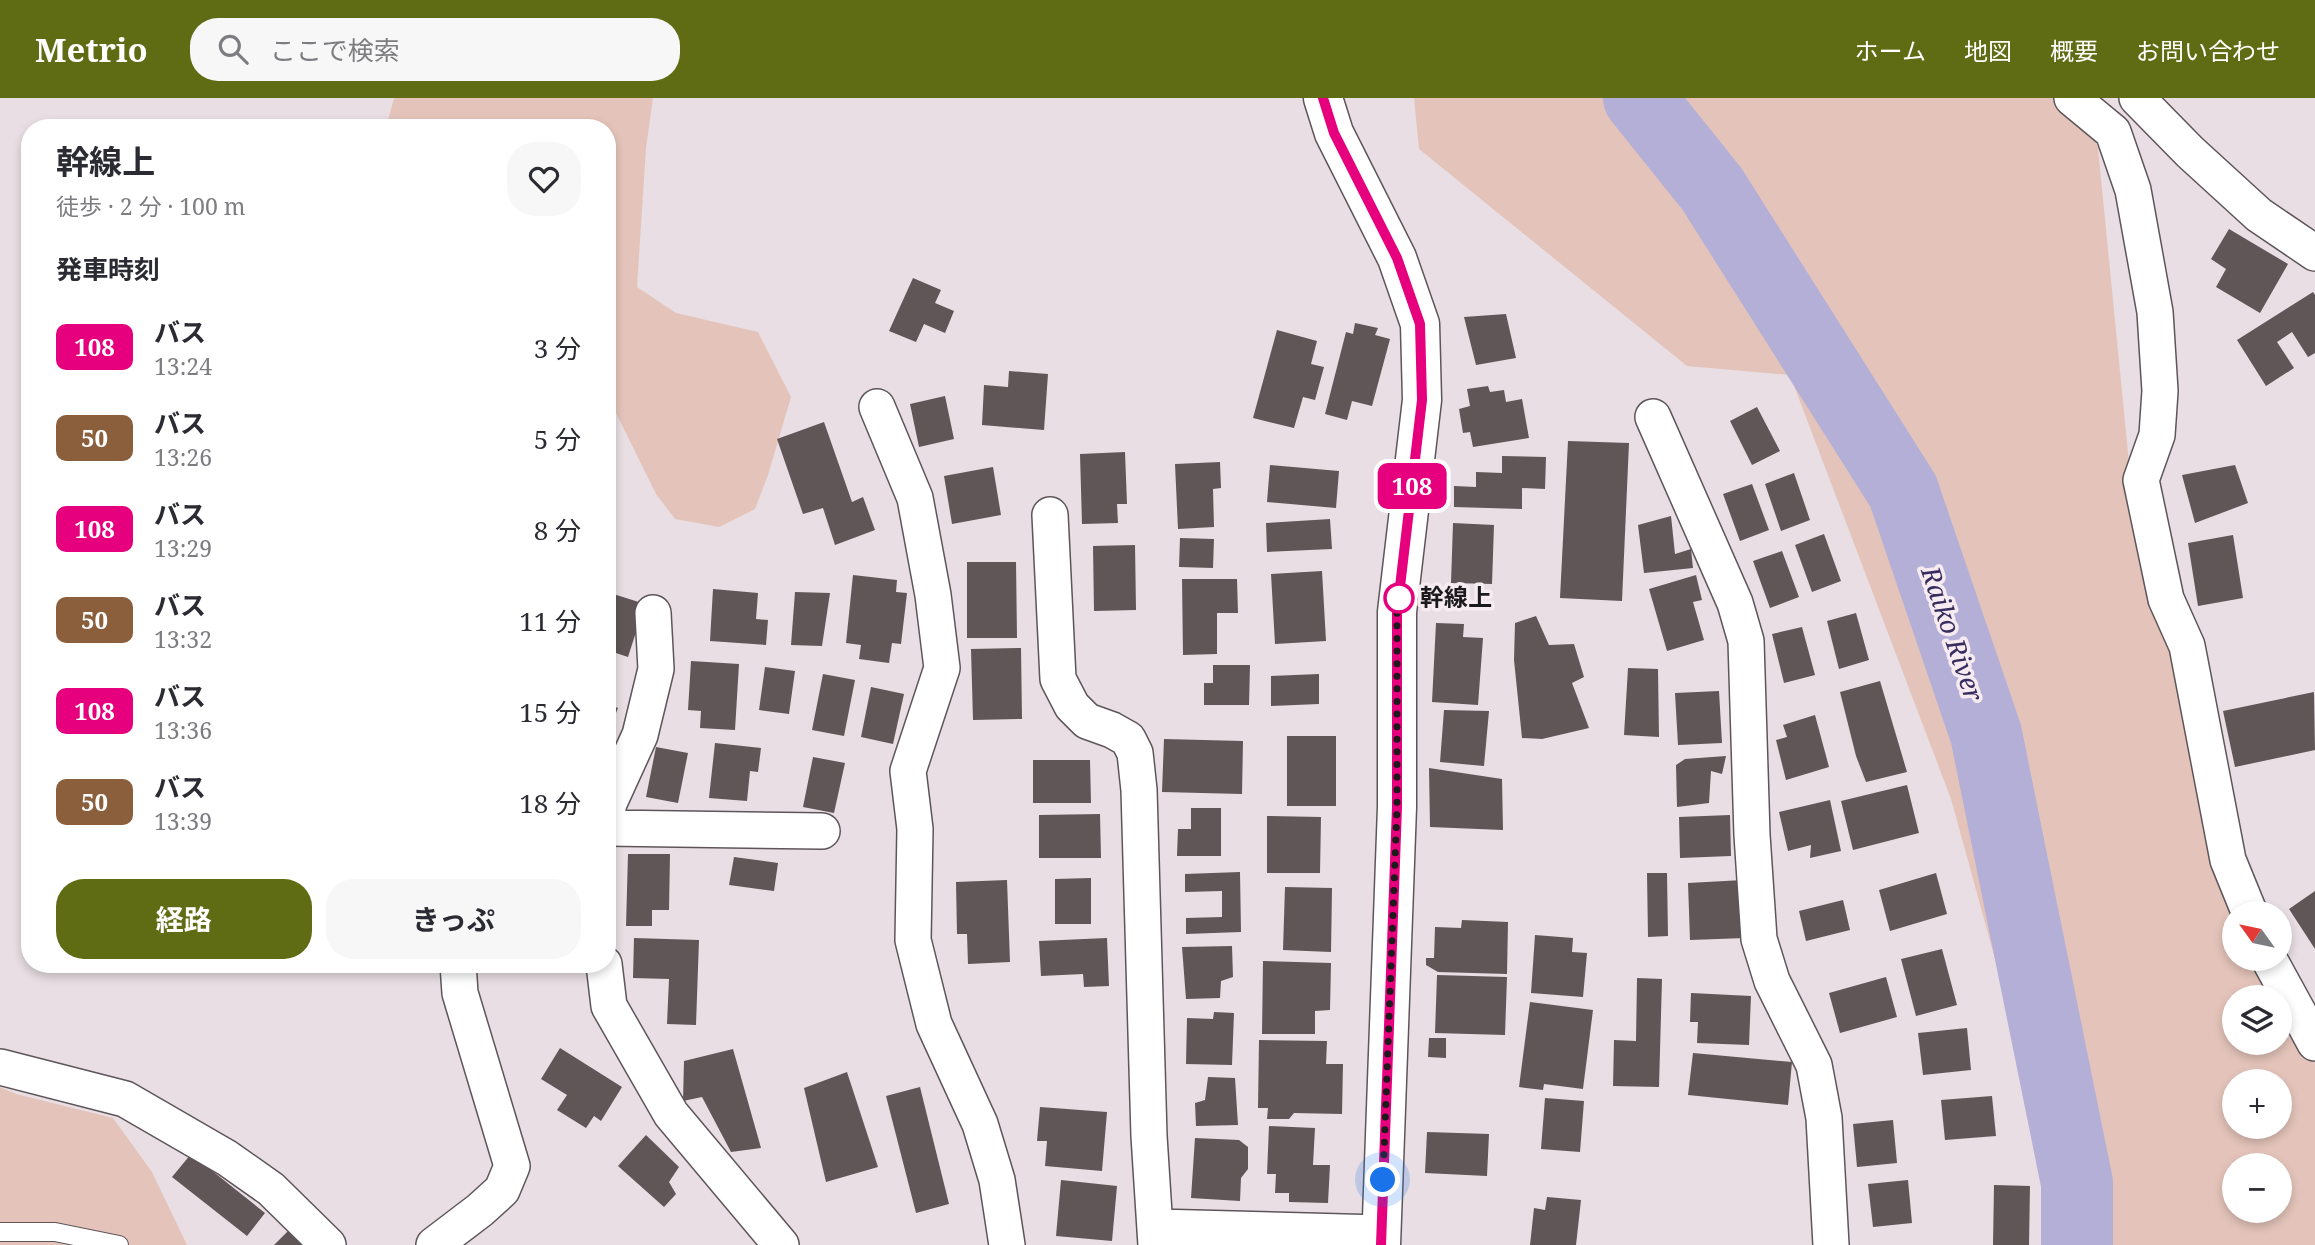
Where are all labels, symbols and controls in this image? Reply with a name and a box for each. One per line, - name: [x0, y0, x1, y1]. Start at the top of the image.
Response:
- search box: [190, 18, 680, 81]
- text: Metrio: [35, 27, 148, 72]
- icon: search: [214, 30, 252, 68]
- text: ここで検索: [270, 32, 400, 68]
- text: ホーム: [1855, 34, 1926, 67]
- text: 地図: [1964, 34, 2012, 67]
- text: 概要: [2050, 34, 2098, 67]
- text: お問い合わせ: [2136, 34, 2280, 67]
- text: 幹線上: [56, 139, 155, 184]
- button: heart: [507, 142, 581, 216]
- text: 徒歩 · 2 分 · 100 m: [56, 190, 246, 222]
- text: 発車時刻: [56, 251, 160, 287]
- text: バス: [154, 314, 206, 350]
- text: 108: [74, 330, 115, 363]
- text: 3 分: [534, 330, 581, 366]
- text: 13:24: [154, 350, 212, 382]
- text: バス: [154, 405, 206, 441]
- text: 50: [81, 421, 108, 454]
- text: 5 分: [534, 421, 581, 457]
- text: 13:26: [154, 441, 212, 473]
- line badge: 108: [1372, 463, 1452, 509]
- text: 108: [1392, 469, 1432, 502]
- text: バス: [154, 496, 206, 532]
- text: 108: [74, 512, 115, 545]
- text: 8 分: [534, 512, 581, 548]
- text: 13:29: [154, 532, 212, 564]
- water label: Raiko River: [1913, 561, 1993, 707]
- place label: 幹線上: [1420, 580, 1492, 613]
- marker: 幹線上: [1384, 583, 1414, 613]
- text: バス: [154, 587, 206, 623]
- text: 50: [81, 603, 108, 636]
- text: 11 分: [519, 603, 581, 639]
- text: 13:32: [154, 623, 212, 655]
- text: バス: [154, 678, 206, 714]
- text: 108: [74, 694, 115, 727]
- text: 15 分: [519, 694, 581, 730]
- text: 13:36: [154, 714, 212, 746]
- text: バス: [154, 769, 206, 805]
- text: 50: [81, 785, 108, 818]
- text: 18 分: [519, 785, 581, 821]
- text: 13:39: [154, 805, 212, 837]
- button: 経路: [56, 879, 312, 959]
- button: きっぷ: [326, 879, 581, 959]
- north arrow: [2222, 901, 2292, 971]
- map controls: [2222, 901, 2292, 1223]
- button: layers: [2222, 985, 2292, 1055]
- button: +: [2222, 1069, 2292, 1139]
- button: −: [2222, 1153, 2292, 1223]
- your location: [1365, 1162, 1400, 1197]

